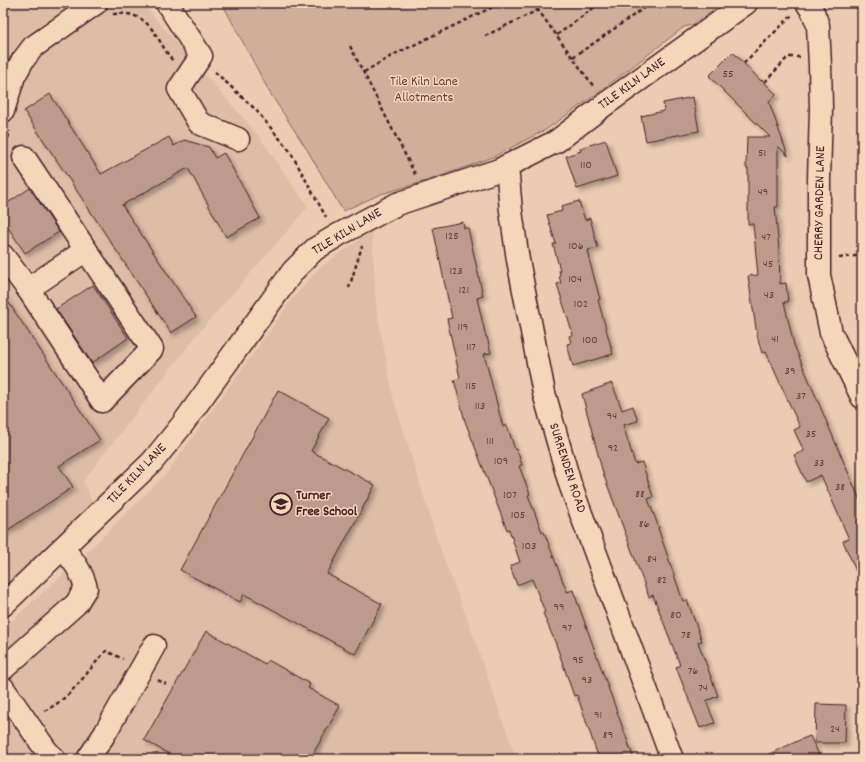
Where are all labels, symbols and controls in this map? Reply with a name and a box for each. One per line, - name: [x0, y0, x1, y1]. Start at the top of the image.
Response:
- street label: TILE KILN LANE: [594, 52, 670, 115]
- house number: 55: [722, 66, 734, 83]
- park label: Tile Kiln Lane Allotments: [390, 72, 458, 108]
- house number: 51: [758, 145, 766, 162]
- street label: CHERRY GARDEN LANE: [809, 145, 831, 260]
- house number: 110: [580, 157, 592, 174]
- house number: 49: [758, 184, 768, 201]
- street label: TILE KILN LANE: [308, 203, 386, 261]
- house number: 125: [445, 228, 459, 245]
- house number: 47: [761, 229, 771, 246]
- house number: 106: [568, 238, 584, 255]
- house number: 45: [763, 256, 773, 273]
- house number: 123: [449, 263, 463, 280]
- house number: 104: [568, 271, 582, 288]
- house number: 121: [459, 282, 469, 299]
- house number: 43: [764, 287, 774, 304]
- house number: 102: [574, 296, 588, 313]
- house number: 119: [458, 319, 468, 336]
- house number: 41: [771, 331, 779, 348]
- house number: 100: [582, 332, 598, 349]
- house number: 117: [466, 339, 476, 356]
- house number: 39: [785, 363, 795, 380]
- house number: 115: [466, 378, 476, 395]
- house number: 37: [796, 388, 806, 405]
- house number: 113: [475, 398, 485, 415]
- house number: 94: [607, 408, 617, 425]
- street label: SURRENDEN ROAD: [543, 421, 591, 515]
- house number: 35: [806, 426, 816, 443]
- house number: 111: [486, 433, 494, 450]
- street label: TILE KILN LANE: [103, 438, 172, 509]
- house number: 92: [608, 440, 618, 457]
- house number: 109: [494, 453, 508, 470]
- house number: 33: [814, 455, 824, 472]
- house number: 38: [835, 479, 845, 496]
- place label: Turner Free School: [296, 486, 358, 522]
- house number: 88: [635, 486, 645, 503]
- house number: 107: [503, 487, 517, 504]
- school or university icon: Turner Free School: [268, 491, 294, 517]
- house number: 105: [511, 507, 525, 524]
- house number: 86: [639, 516, 649, 533]
- house number: 103: [522, 538, 536, 555]
- house number: 84: [647, 551, 657, 568]
- house number: 82: [657, 572, 667, 589]
- house number: 99: [554, 599, 565, 616]
- house number: 80: [670, 607, 682, 624]
- house number: 97: [562, 620, 572, 637]
- house number: 78: [681, 627, 691, 644]
- house number: 95: [572, 652, 584, 669]
- house number: 76: [688, 663, 698, 680]
- house number: 93: [582, 672, 592, 689]
- house number: 74: [698, 680, 708, 697]
- house number: 91: [594, 707, 602, 724]
- house number: 24: [830, 721, 840, 738]
- house number: 89: [603, 727, 613, 744]

